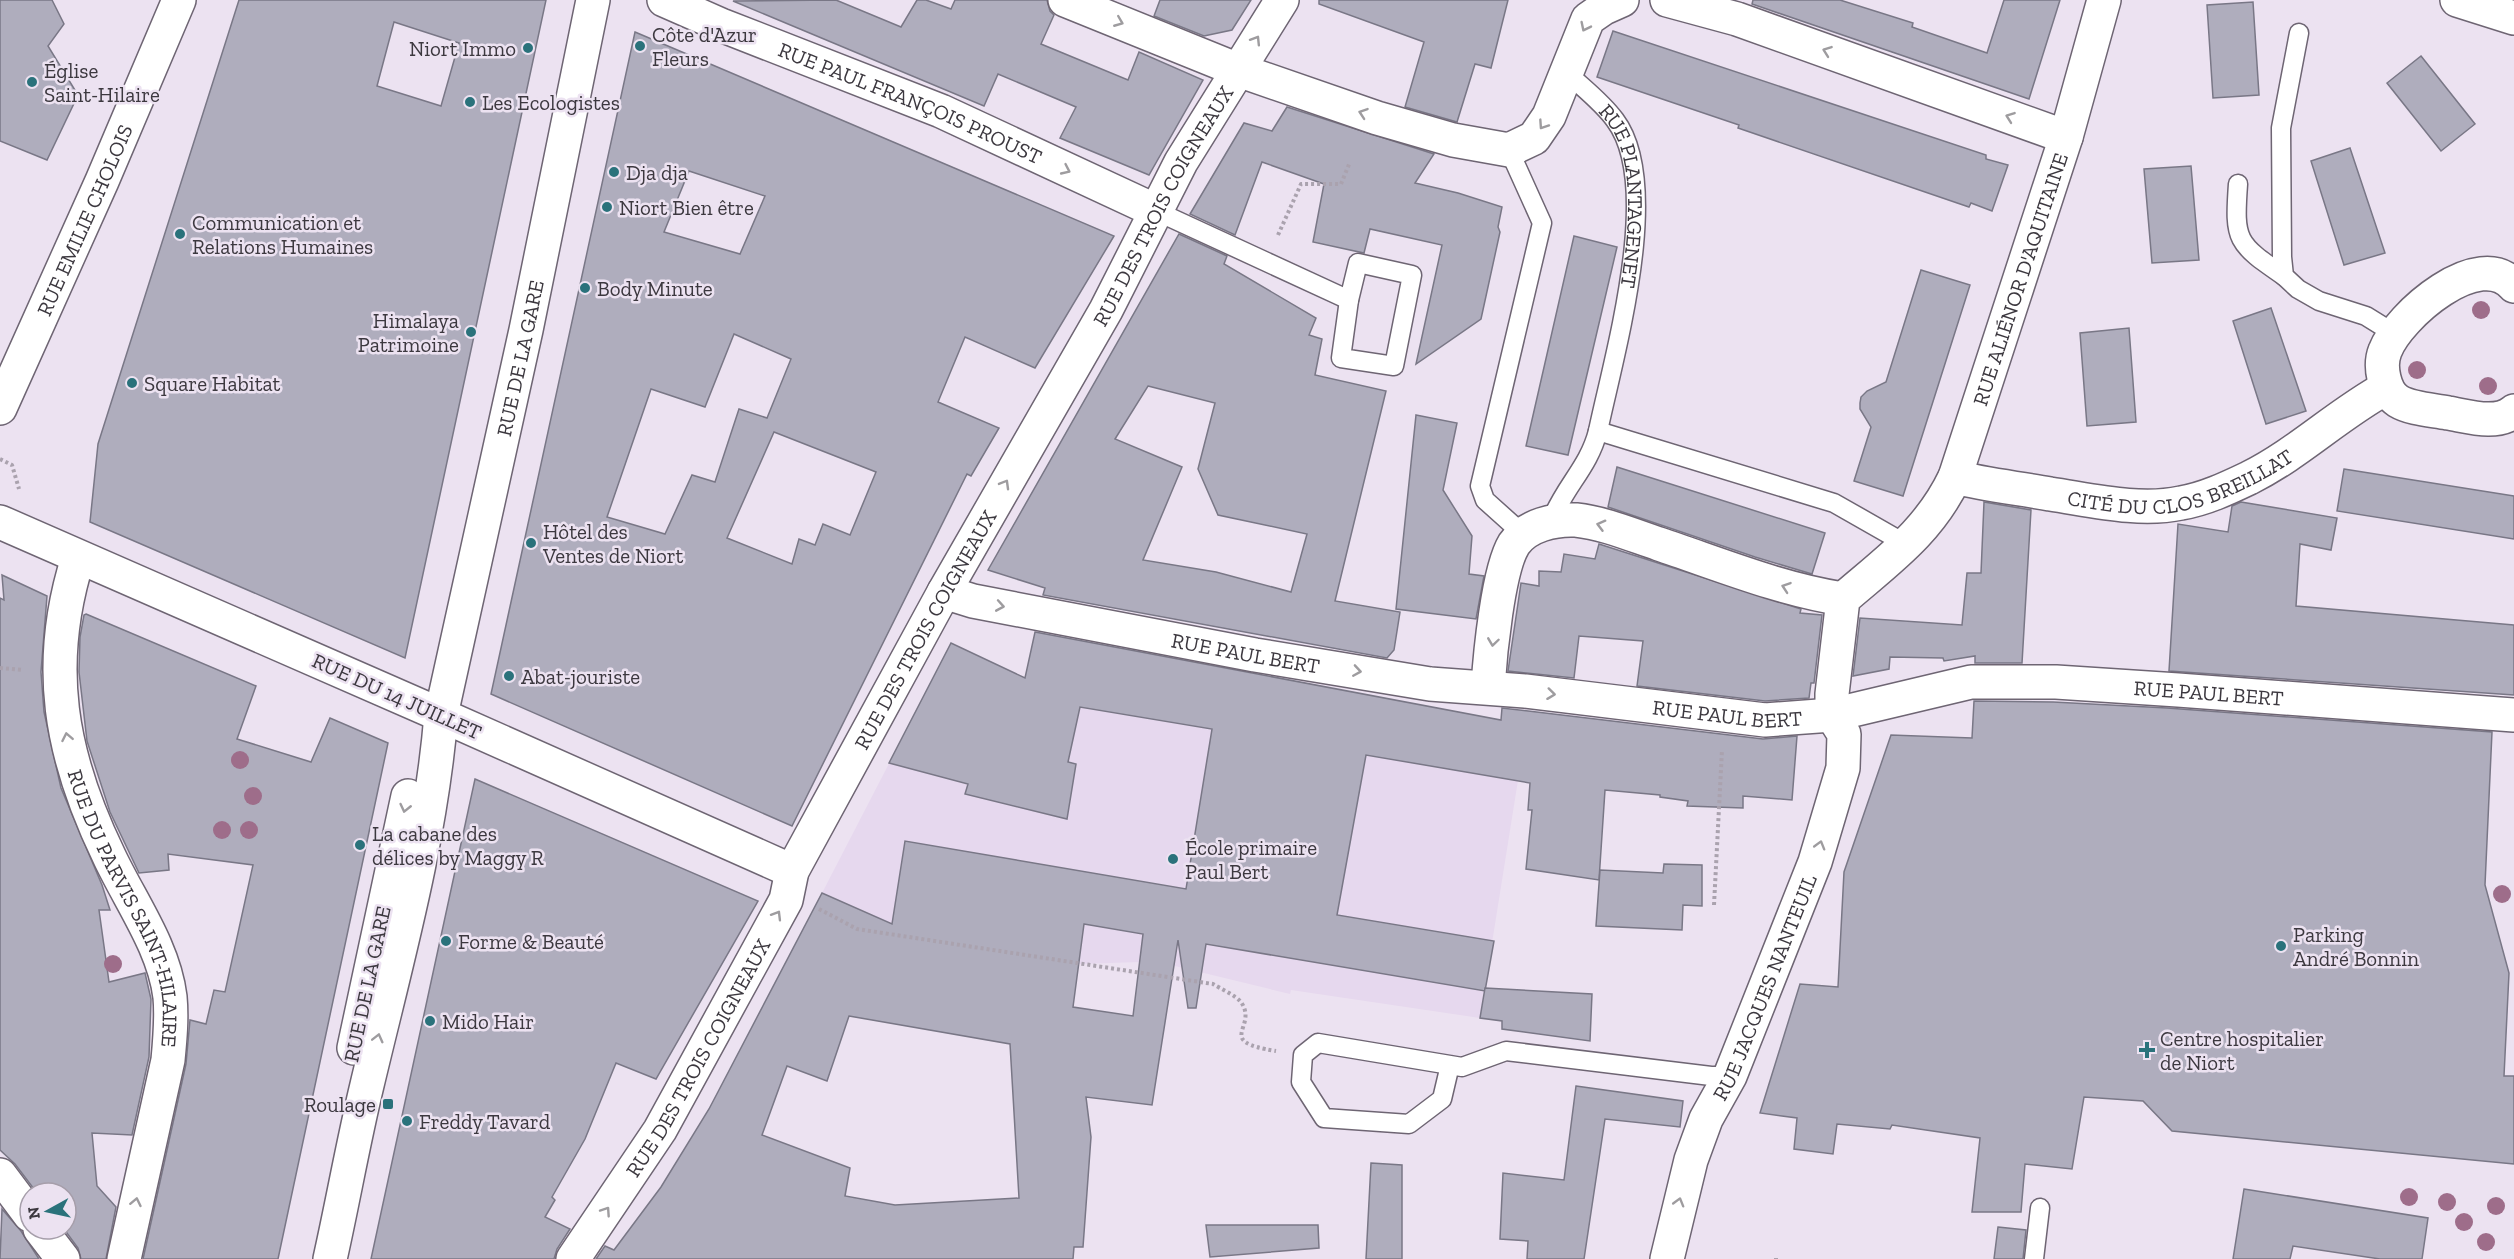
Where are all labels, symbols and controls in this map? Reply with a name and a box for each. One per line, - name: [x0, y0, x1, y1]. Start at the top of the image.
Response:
- one-way arrow: [1113, 15, 1124, 27]
- one-way arrow: [1580, 21, 1592, 32]
- place label: Côte d'Azur Fleurs: [652, 22, 757, 71]
- place label: Niort Immo: [409, 36, 516, 61]
- street label: RUE PAUL FRANÇOIS PROUST: [775, 36, 1046, 169]
- one-way arrow: [1249, 36, 1260, 47]
- marker: Côte d'Azur Fleurs: [633, 39, 647, 53]
- marker: Niort Immo: [521, 41, 535, 55]
- one-way arrow: [1822, 46, 1833, 59]
- place label: Église Saint-Hilaire: [44, 58, 160, 107]
- marker: Église Saint-Hilaire: [25, 75, 39, 89]
- street label: RUE DES TROIS COIGNEAUX: [1087, 81, 1238, 330]
- place label: Les Ecologistes: [482, 90, 620, 115]
- marker: Les Ecologistes: [463, 95, 477, 109]
- street label: RUE PLANTAGENET: [1594, 98, 1649, 290]
- one-way arrow: [1358, 107, 1369, 120]
- one-way arrow: [2006, 112, 2016, 125]
- one-way arrow: [1539, 118, 1550, 129]
- street label: RUE EMILIE CHOLOIS: [31, 120, 137, 319]
- street label: RUE ALIÉNOR D'AQUITAINE: [1967, 150, 2073, 409]
- place label: Dja dja: [626, 160, 688, 186]
- one-way arrow: [1059, 162, 1070, 174]
- marker: Dja dja: [607, 165, 621, 179]
- place label: Niort Bien être: [619, 195, 754, 220]
- marker: Niort Bien être: [600, 200, 614, 214]
- place label: Communication et Relations Humaines: [192, 210, 373, 259]
- marker: Communication et Relations Humaines: [173, 227, 187, 241]
- place label: Body Minute: [597, 276, 713, 301]
- street label: RUE DE LA GARE: [490, 278, 548, 439]
- marker: Body Minute: [578, 281, 592, 295]
- place label: Himalaya Patrimoine: [358, 308, 459, 357]
- marker: Himalaya Patrimoine: [464, 325, 478, 339]
- place label: Square Habitat: [144, 371, 281, 396]
- marker: Square Habitat: [125, 376, 139, 390]
- street label: CITÉ DU CLOS BREILLAT: [2066, 443, 2297, 519]
- one-way arrow: [998, 480, 1009, 490]
- street label: RUE DES TROIS COIGNEAUX: [848, 505, 1001, 753]
- place label: Hôtel des Ventes de Niort: [542, 519, 684, 568]
- one-way arrow: [1596, 520, 1607, 532]
- marker: Hôtel des Ventes de Niort: [524, 536, 538, 550]
- one-way arrow: [1781, 581, 1792, 594]
- one-way arrow: [995, 599, 1005, 612]
- street label: RUE PAUL BERT: [1170, 627, 1322, 678]
- one-way arrow: [1488, 638, 1500, 647]
- street label: RUE DU 14 JUILLET: [308, 647, 486, 745]
- place label: Abat-jouriste: [521, 664, 640, 690]
- one-way arrow: [1353, 665, 1362, 677]
- marker: Abat-jouriste: [502, 669, 516, 683]
- street label: RUE PAUL BERT: [2133, 675, 2285, 710]
- one-way arrow: [1546, 688, 1555, 700]
- street label: RUE PAUL BERT: [1651, 694, 1803, 733]
- one-way arrow: [61, 733, 74, 743]
- street label: RUE DU PARVIS SAINT-HILAIRE: [63, 766, 183, 1048]
- one-way arrow: [399, 803, 412, 813]
- place label: La cabane des délices by Maggy R: [372, 821, 544, 870]
- place label: École primaire Paul Bert: [1185, 835, 1317, 884]
- marker: La cabane des délices by Maggy R: [353, 838, 367, 852]
- one-way arrow: [1813, 841, 1825, 851]
- marker: École primaire Paul Bert: [1166, 852, 1180, 866]
- street label: RUE JACQUES NANTEUIL: [1707, 870, 1822, 1104]
- street label: RUE DE LA GARE: [338, 904, 396, 1064]
- one-way arrow: [769, 911, 781, 921]
- place label: Parking André Bonnin: [2293, 922, 2419, 971]
- place label: Forme & Beauté: [458, 929, 604, 954]
- marker: Forme & Beauté: [439, 934, 453, 948]
- street label: RUE DES TROIS COIGNEAUX: [620, 934, 775, 1181]
- marker: Parking André Bonnin: [2274, 939, 2288, 953]
- place label: Mido Hair: [442, 1009, 534, 1034]
- marker: Mido Hair: [423, 1014, 437, 1028]
- place label: Centre hospitalier de Niort: [2160, 1026, 2324, 1075]
- one-way arrow: [371, 1033, 384, 1043]
- marker: Centre hospitalier de Niort: [2138, 1041, 2156, 1059]
- place label: Roulage: [304, 1092, 376, 1117]
- marker: Roulage: [381, 1097, 395, 1111]
- place label: Freddy Tavard: [419, 1109, 551, 1134]
- marker: Freddy Tavard: [400, 1114, 414, 1128]
- north arrow: [18, 1181, 78, 1241]
- one-way arrow: [129, 1197, 142, 1207]
- one-way arrow: [1672, 1197, 1684, 1208]
- text: N: [23, 1206, 44, 1220]
- one-way arrow: [599, 1206, 610, 1217]

